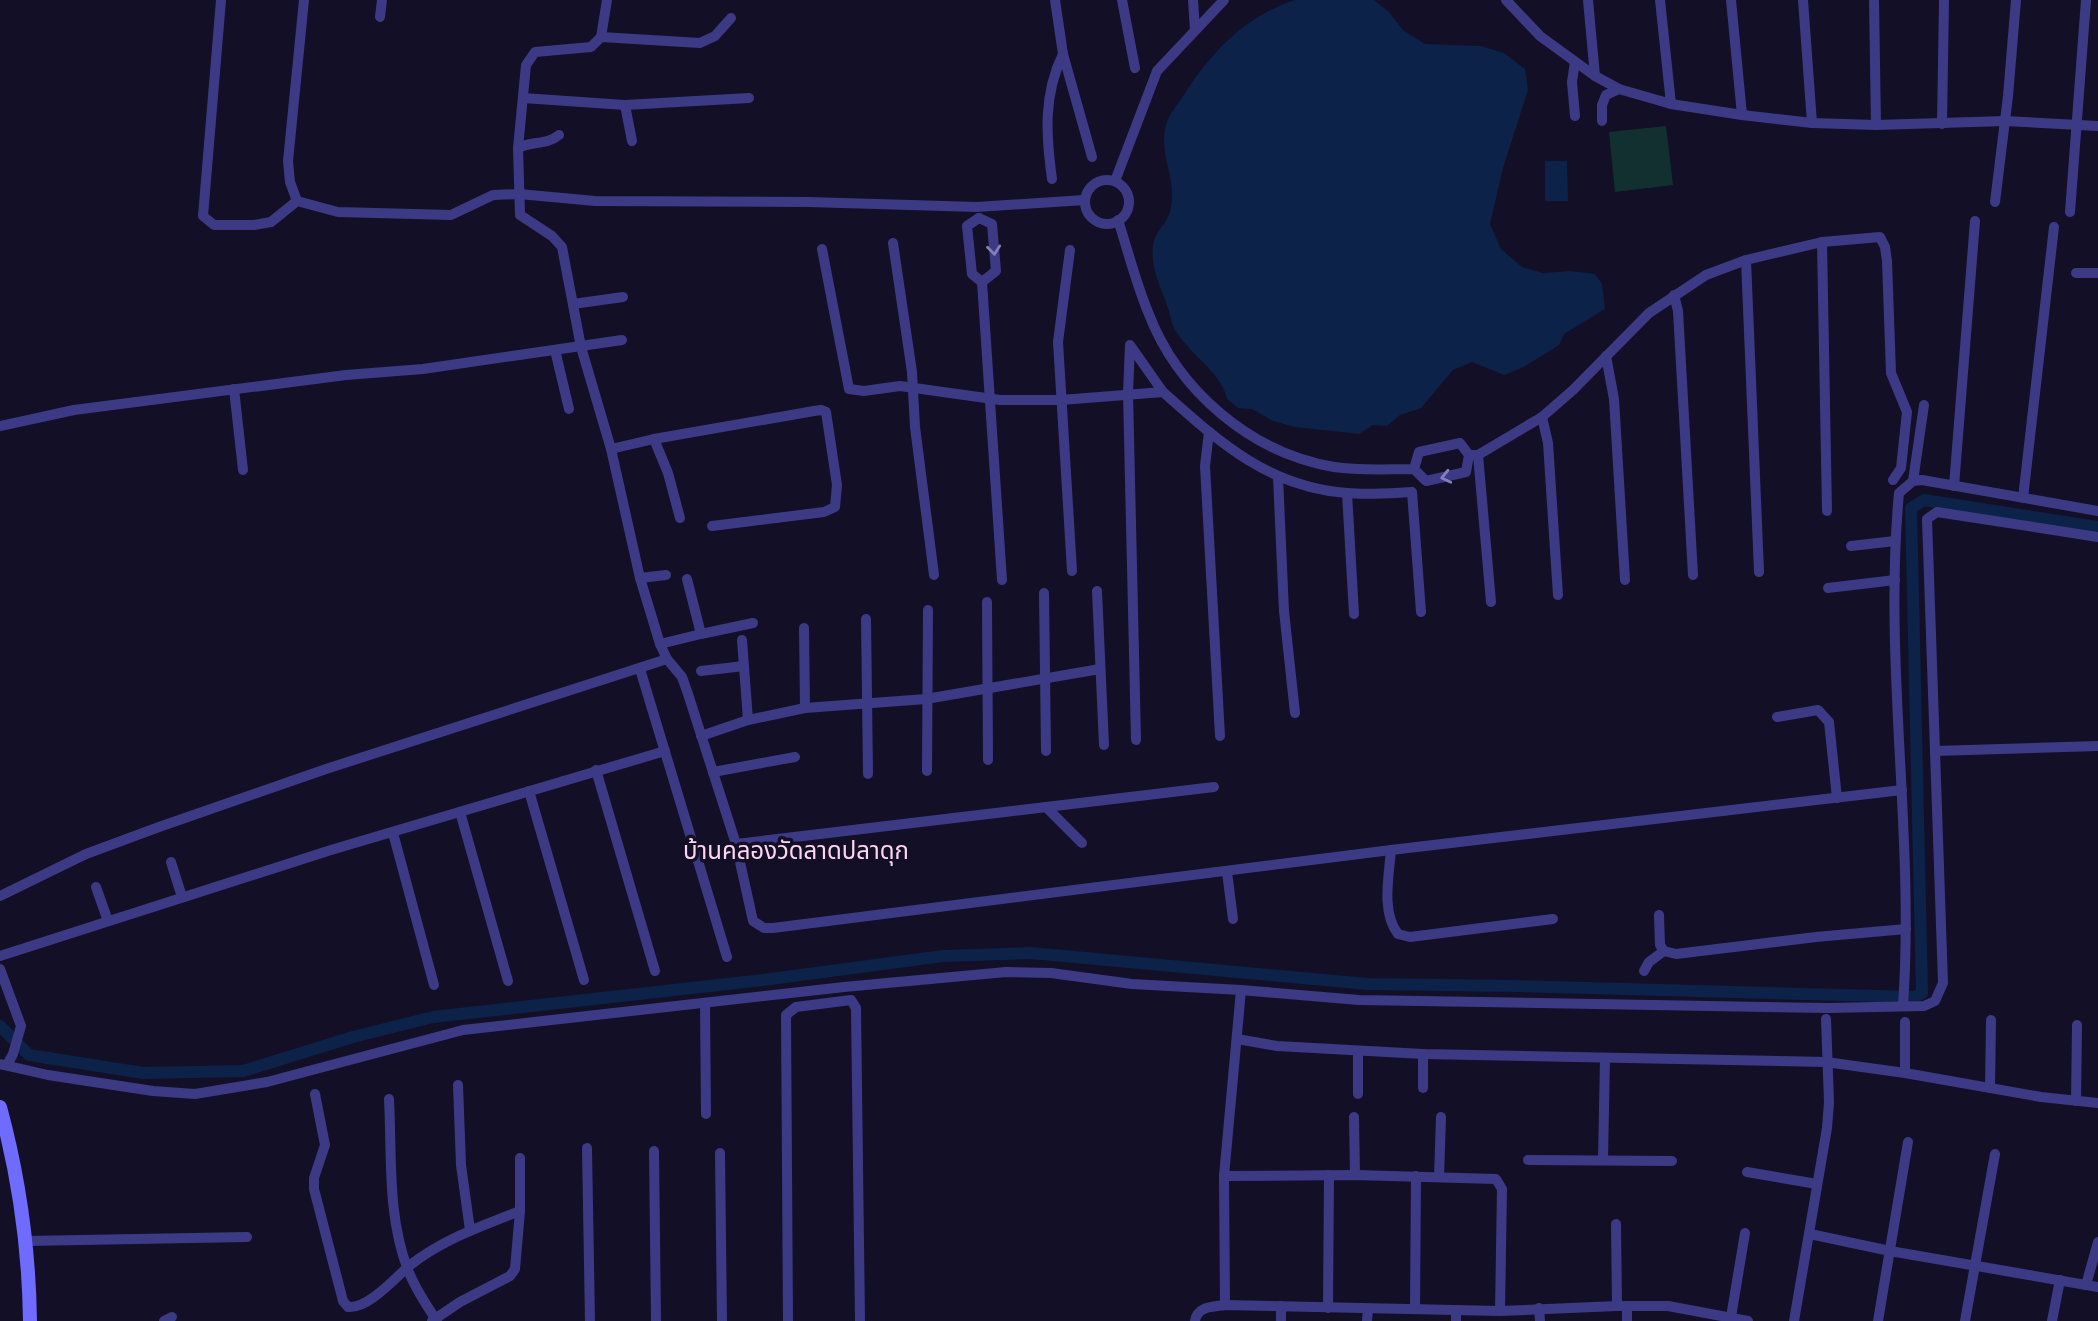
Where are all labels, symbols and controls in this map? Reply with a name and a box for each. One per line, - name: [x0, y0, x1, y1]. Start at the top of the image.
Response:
- one-way arrow: [986, 244, 1001, 255]
- one-way arrow: [1440, 468, 1452, 483]
- district label: บ้านคลองวัดลาดปลาดุก: [683, 833, 909, 866]

